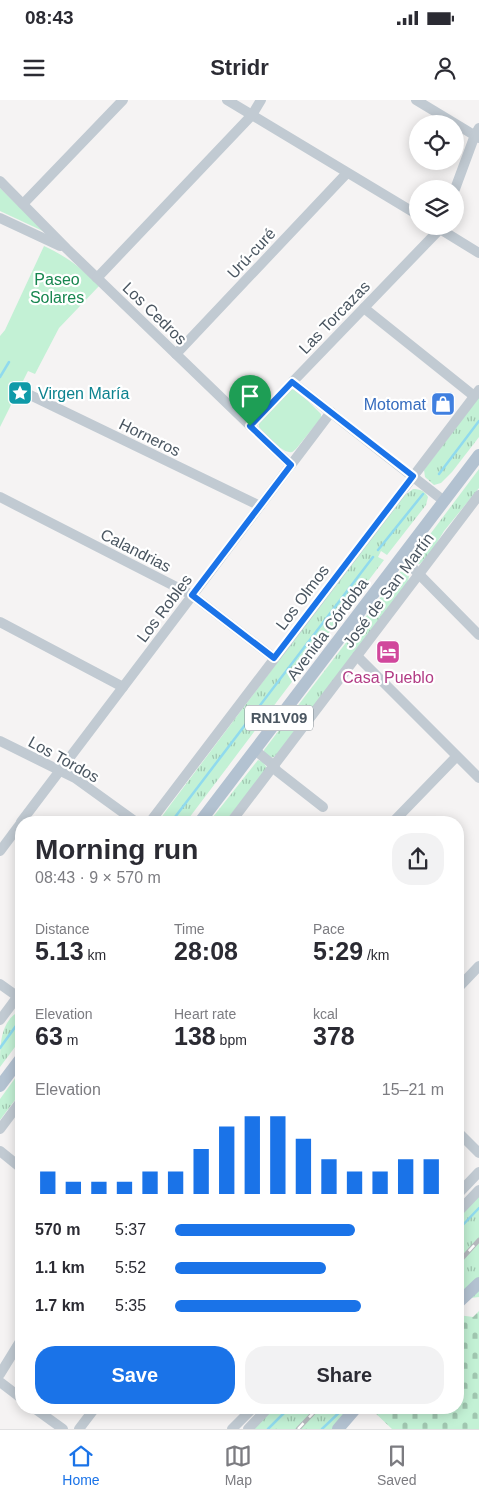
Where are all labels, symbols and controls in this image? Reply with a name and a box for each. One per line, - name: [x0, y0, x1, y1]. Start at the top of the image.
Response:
- text: 08:43: [25, 7, 74, 28]
- icon: menu: [20, 54, 48, 82]
- icon: person: [431, 54, 459, 82]
- text: Stridr: [210, 55, 269, 80]
- map controls: [409, 115, 464, 235]
- button: locate: [409, 115, 464, 170]
- button: layers: [409, 180, 464, 235]
- street label: Urú-curé: [224, 225, 279, 282]
- park label: Paseo Solares: [30, 271, 84, 306]
- street label: Las Torcazas: [296, 278, 373, 357]
- street label: Los Cedros: [119, 279, 190, 348]
- pin: [229, 375, 271, 426]
- place icon: Virgen María: [7, 380, 33, 406]
- icon: arrive: [236, 382, 264, 410]
- place label: Virgen María: [38, 385, 129, 402]
- shop icon: Motomat: [430, 391, 456, 417]
- place label: Motomat: [364, 396, 427, 413]
- street label: Horneros: [116, 415, 183, 460]
- street label: Calandrias: [98, 526, 174, 575]
- street label: José de San Martín: [340, 530, 437, 651]
- street label: Los Olmos: [273, 562, 332, 633]
- street label: Los Robles: [134, 571, 195, 645]
- street label: Avenida Córdoba: [283, 575, 371, 684]
- hotel icon: Casa Pueblo: [375, 639, 401, 665]
- place label: Casa Pueblo: [342, 669, 434, 686]
- road number: RN1V09: [245, 706, 313, 730]
- street label: Los Tordos: [26, 733, 102, 786]
- button: share: [392, 833, 444, 885]
- text: Morning run: [35, 834, 198, 865]
- text: 08:43 · 9 × 570 m: [35, 869, 161, 886]
- text: Distance: [35, 921, 89, 937]
- text: Time: [174, 921, 205, 937]
- text: Pace: [313, 921, 345, 937]
- text: 5.13: [35, 937, 84, 965]
- text: 28:08: [174, 937, 238, 965]
- text: 5:29: [313, 937, 363, 965]
- text: km: [84, 947, 106, 963]
- text: /km: [363, 947, 390, 963]
- text: Elevation: [35, 1006, 93, 1022]
- text: Heart rate: [174, 1006, 236, 1022]
- text: kcal: [313, 1006, 338, 1022]
- text: 63: [35, 1022, 63, 1050]
- text: 138: [174, 1022, 216, 1050]
- text: 378: [313, 1022, 355, 1050]
- text: m: [63, 1032, 78, 1048]
- text: bpm: [216, 1032, 247, 1048]
- text: Elevation: [35, 1081, 101, 1098]
- text: 15–21 m: [382, 1081, 444, 1098]
- text: 570 m: [35, 1221, 80, 1238]
- text: 5:37: [115, 1221, 146, 1238]
- text: 1.1 km: [35, 1259, 85, 1276]
- text: 5:52: [115, 1259, 146, 1276]
- text: 1.7 km: [35, 1297, 85, 1314]
- text: 5:35: [115, 1297, 146, 1314]
- button: Save: [35, 1346, 235, 1404]
- button: Share: [245, 1346, 444, 1404]
- tab: Home: [62, 1442, 100, 1488]
- tab: Map: [224, 1442, 252, 1488]
- tab: Saved: [377, 1442, 417, 1488]

